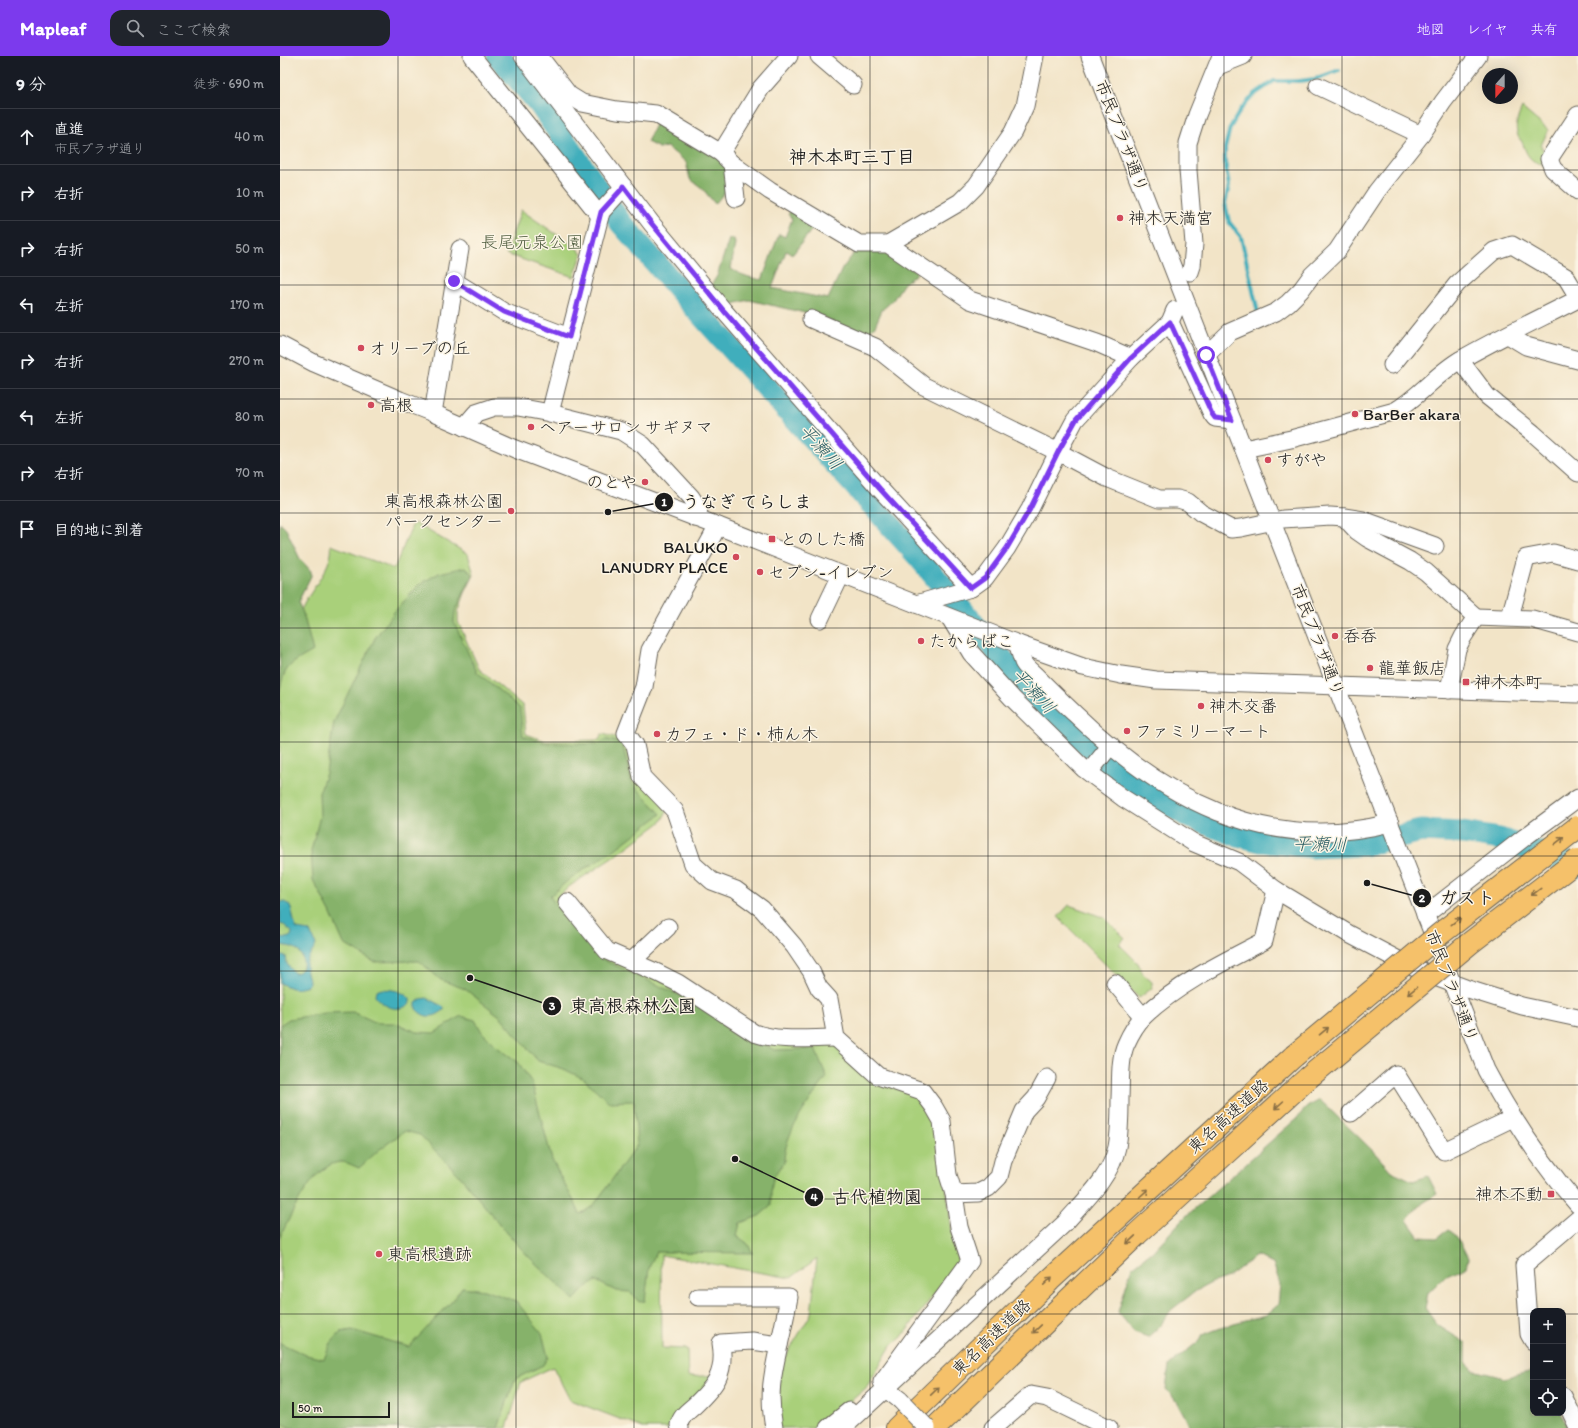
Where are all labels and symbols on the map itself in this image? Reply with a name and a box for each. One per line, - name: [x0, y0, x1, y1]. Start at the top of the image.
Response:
- north arrow: [1482, 68, 1518, 104]
- street label: 市民プラザ通り: [1091, 77, 1153, 195]
- district label: 神木本町三丁目: [789, 146, 915, 168]
- place label: 神木天満宮: [1128, 208, 1213, 228]
- marker: 神木天満宮: [1115, 213, 1125, 223]
- park label: 長尾元泉公園: [481, 232, 583, 252]
- route end: [445, 272, 463, 290]
- place label: オリーブの丘: [369, 338, 470, 358]
- marker: オリーブの丘: [356, 343, 366, 353]
- route start: [1197, 346, 1215, 364]
- place label: 高根: [379, 395, 413, 415]
- marker: 高根: [366, 400, 376, 410]
- place label: BarBer akara: [1363, 404, 1460, 424]
- marker: BarBer akara: [1350, 409, 1360, 419]
- place label: ヘアーサロン サギヌマ: [539, 417, 713, 437]
- water label: 平瀬川: [795, 420, 847, 474]
- marker: ヘアーサロン サギヌマ: [526, 422, 536, 432]
- place label: すがや: [1276, 450, 1327, 470]
- marker: すがや: [1263, 455, 1273, 465]
- place label: のとや: [586, 472, 637, 492]
- marker: のとや: [640, 477, 650, 487]
- callout: うなぎ てらしま: [654, 487, 820, 517]
- place label: 東高根森林公園 パークセンター: [384, 491, 503, 531]
- text: うなぎ てらしま: [682, 491, 812, 513]
- text: 1: [661, 495, 667, 509]
- marker: 東高根森林公園 パークセンター: [506, 506, 516, 516]
- place label: とのした橋: [780, 529, 865, 549]
- marker: とのした橋: [767, 534, 777, 544]
- place label: BALUKO LANUDRY PLACE: [601, 537, 728, 577]
- marker: BALUKO LANUDRY PLACE: [731, 552, 741, 562]
- place label: セブン-イレブン: [768, 562, 894, 582]
- marker: セブン-イレブン: [755, 567, 765, 577]
- street label: 市民プラザ通り: [1287, 581, 1349, 699]
- place label: 呑呑: [1343, 626, 1377, 646]
- place label: たからばこ: [929, 631, 1014, 651]
- marker: 呑呑: [1330, 631, 1340, 641]
- marker: たからばこ: [916, 636, 926, 646]
- place label: 龍華飯店: [1378, 658, 1446, 678]
- marker: 龍華飯店: [1365, 663, 1375, 673]
- water label: 平瀬川: [1008, 664, 1060, 718]
- place label: 神木本町: [1474, 672, 1542, 692]
- marker: 神木本町: [1461, 677, 1471, 687]
- place label: 神木交番: [1209, 696, 1277, 716]
- marker: 神木交番: [1196, 701, 1206, 711]
- place label: ファミリーマート: [1135, 721, 1271, 741]
- place label: カフェ・ド・柿ん木: [665, 724, 818, 744]
- marker: ファミリーマート: [1122, 726, 1132, 736]
- marker: カフェ・ド・柿ん木: [652, 729, 662, 739]
- water label: 平瀬川: [1293, 833, 1347, 855]
- one-way arrow: [1554, 837, 1565, 845]
- callout: ガスト: [1412, 883, 1502, 913]
- text: ガスト: [1439, 887, 1495, 909]
- one-way arrow: [1530, 888, 1541, 897]
- text: 2: [1419, 891, 1426, 905]
- one-way arrow: [1451, 916, 1462, 925]
- street label: 市民プラザ通り: [1421, 927, 1483, 1045]
- one-way arrow: [1407, 986, 1418, 995]
- callout: 東高根森林公園: [542, 991, 704, 1021]
- text: 東高根森林公園: [570, 995, 696, 1017]
- text: 3: [549, 999, 556, 1013]
- one-way arrow: [1319, 1026, 1329, 1035]
- street label: 東名高速道路: [1183, 1074, 1273, 1158]
- one-way arrow: [1274, 1100, 1284, 1109]
- callout: 古代植物園: [804, 1182, 930, 1212]
- place label: 神木不動: [1475, 1184, 1543, 1204]
- text: 古代植物園: [832, 1186, 922, 1208]
- one-way arrow: [1139, 1188, 1149, 1197]
- marker: 神木不動: [1546, 1189, 1556, 1199]
- text: 4: [810, 1190, 818, 1204]
- one-way arrow: [1126, 1235, 1136, 1244]
- place label: 東高根遺跡: [387, 1244, 472, 1264]
- marker: 東高根遺跡: [374, 1249, 384, 1259]
- one-way arrow: [1043, 1277, 1053, 1286]
- street label: 東名高速道路: [947, 1294, 1035, 1380]
- one-way arrow: [1032, 1324, 1042, 1334]
- one-way arrow: [930, 1386, 940, 1396]
- scale bar: [292, 1400, 390, 1419]

